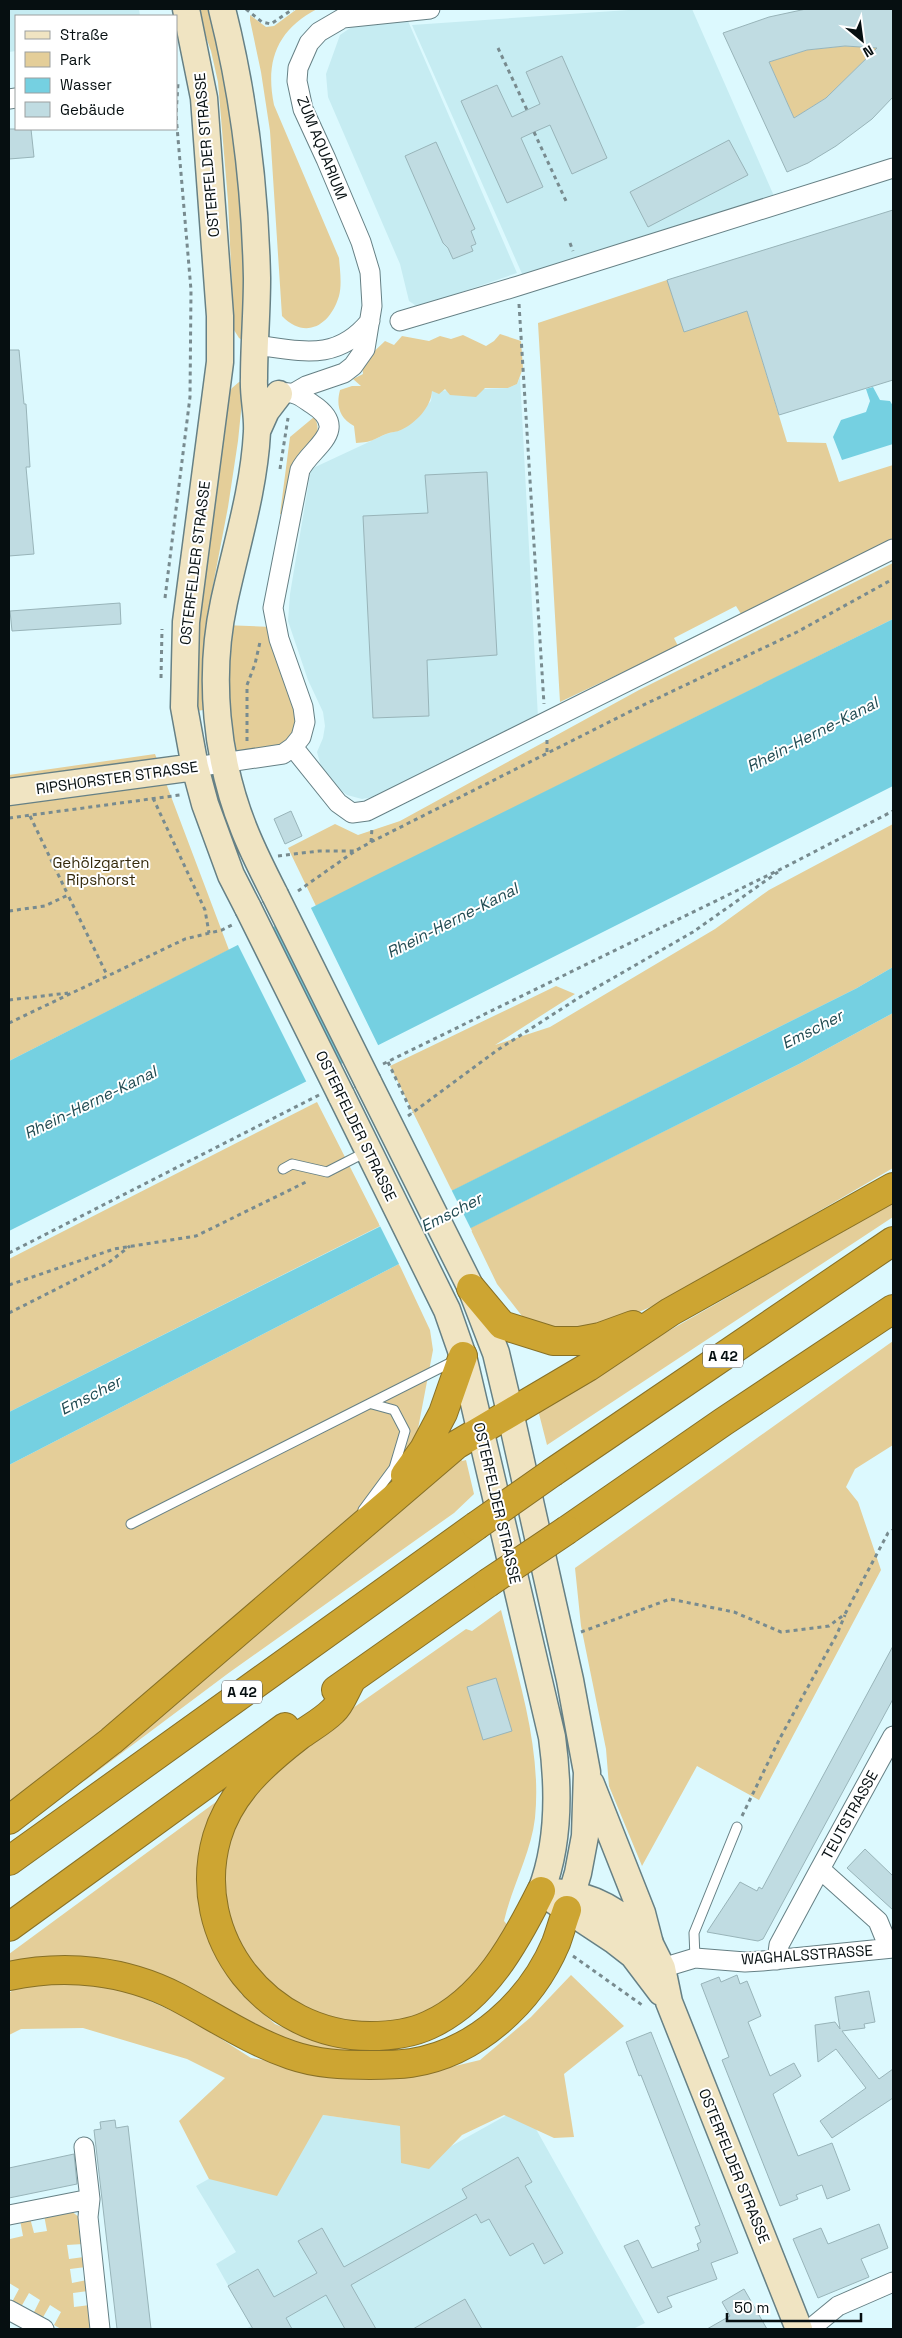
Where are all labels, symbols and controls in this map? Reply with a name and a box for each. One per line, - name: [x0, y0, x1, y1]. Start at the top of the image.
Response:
- legend: [15, 15, 178, 130]
- north arrow: [837, 15, 887, 65]
- text: Straße: [60, 25, 109, 44]
- text: N: [860, 41, 877, 62]
- text: Park: [60, 50, 91, 69]
- street label: OSTERFELDER STRASSE: [190, 72, 223, 238]
- text: Wasser: [60, 75, 112, 94]
- street label: ZUM AQUARIUM: [293, 93, 352, 202]
- text: Gebäude: [60, 100, 125, 119]
- street label: OSTERFELDER STRASSE: [175, 480, 214, 646]
- water label: Rhein-Herne-Kanal: [743, 691, 883, 777]
- street label: RIPSHORSTER STRASSE: [35, 757, 199, 798]
- park label: Gehölzgarten Ripshorst: [52, 853, 150, 889]
- water label: Rhein-Herne-Kanal: [383, 877, 523, 963]
- water label: Emscher: [778, 1004, 848, 1054]
- street label: OSTERFELDER STRASSE: [312, 1047, 401, 1204]
- water label: Rhein-Herne-Kanal: [21, 1060, 162, 1144]
- water label: Emscher: [417, 1187, 487, 1237]
- road number: A 42: [703, 1344, 743, 1368]
- water label: Emscher: [56, 1370, 126, 1420]
- street label: OSTERFELDER STRASSE: [470, 1420, 525, 1586]
- road number: A 42: [222, 1680, 262, 1704]
- street label: TEUTSTRASSE: [817, 1767, 882, 1863]
- street label: WAGHALSSTRASSE: [741, 1940, 873, 1969]
- street label: OSTERFELDER STRASSE: [695, 2086, 774, 2246]
- scale bar: [727, 2290, 861, 2322]
- text: 50 m: [734, 2298, 769, 2317]

